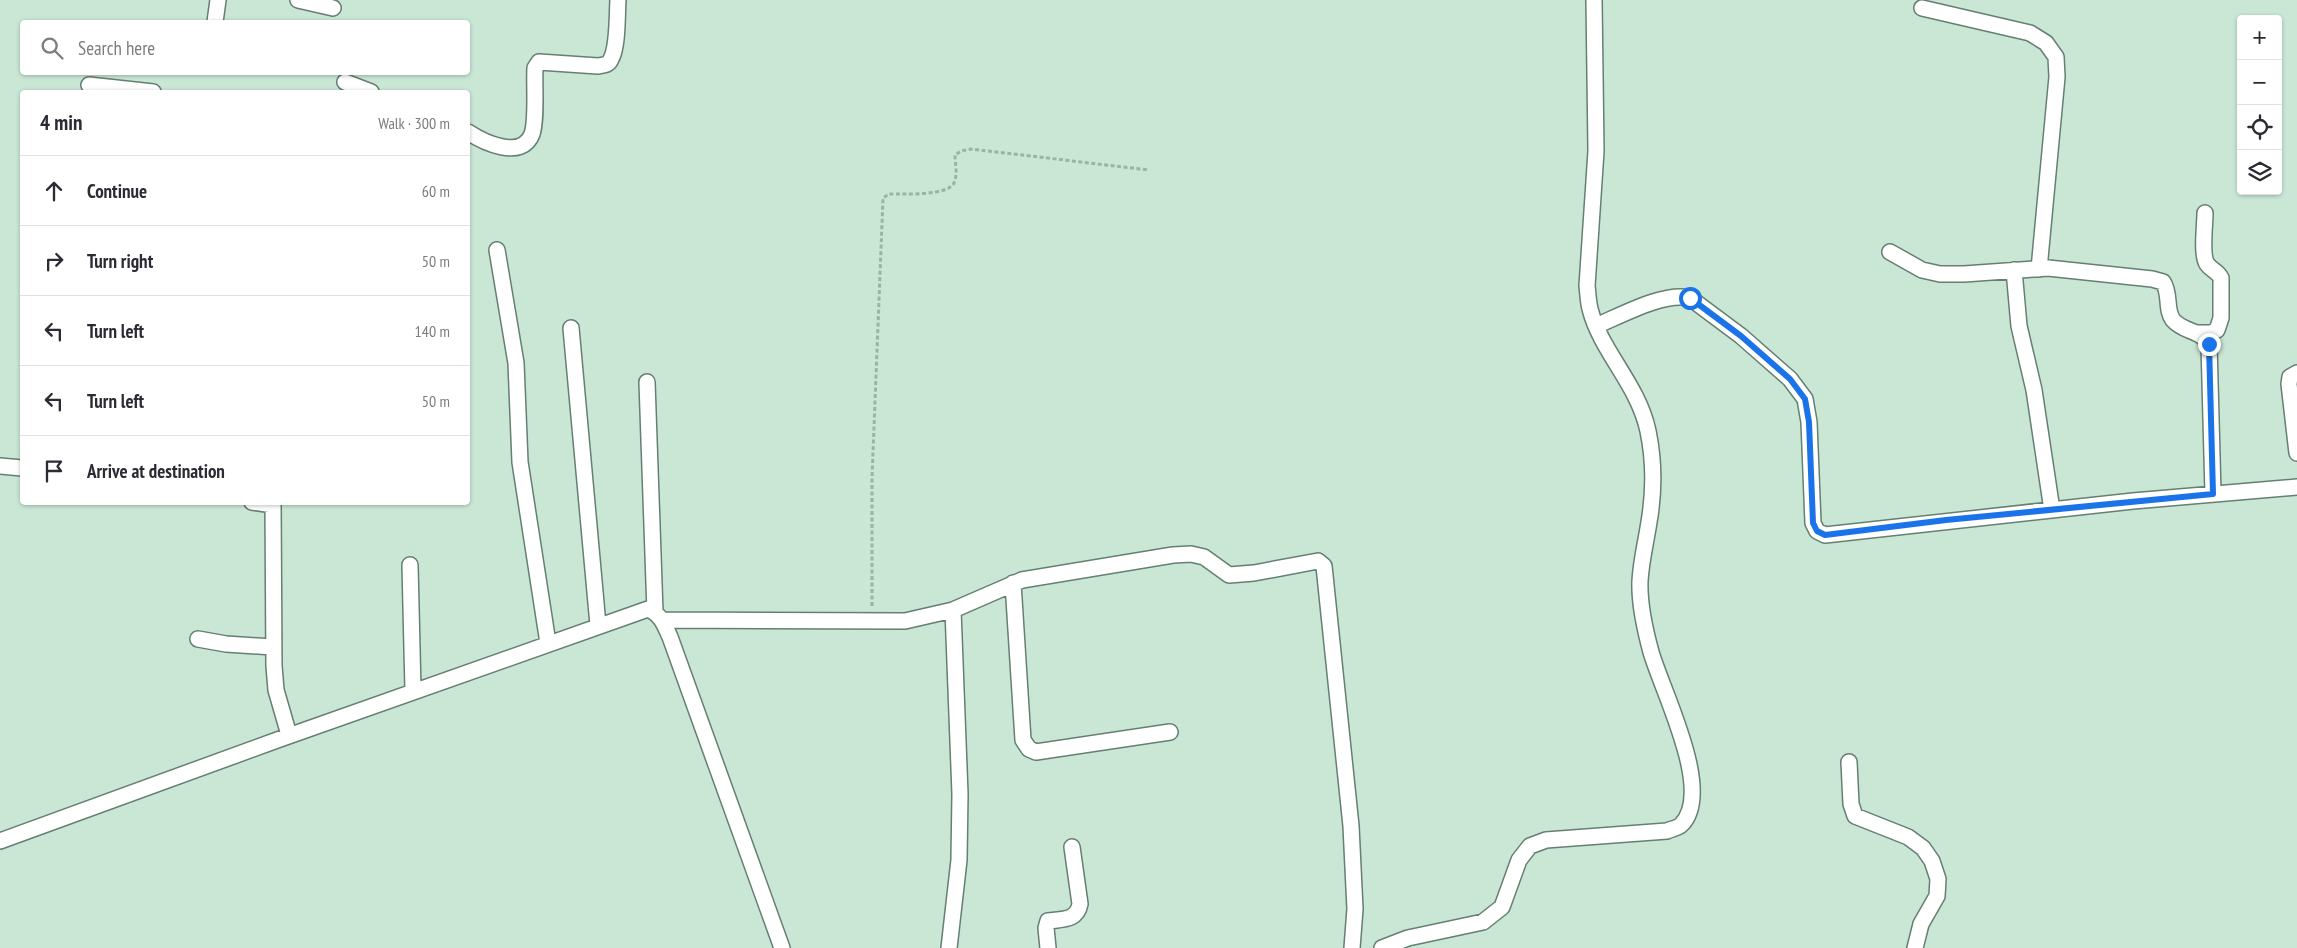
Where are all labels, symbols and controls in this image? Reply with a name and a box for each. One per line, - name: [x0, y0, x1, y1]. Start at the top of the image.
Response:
- map controls: [2237, 15, 2282, 195]
- button: +: [2237, 15, 2282, 60]
- search box: [20, 20, 470, 75]
- icon: search: [38, 34, 66, 62]
- text: Search here: [78, 36, 155, 60]
- button: −: [2237, 60, 2282, 105]
- button: locate: [2237, 105, 2282, 150]
- text: 4 min: [40, 109, 82, 136]
- text: Walk · 300 m: [378, 113, 450, 133]
- button: layers: [2237, 150, 2282, 195]
- icon: ahead: [40, 177, 68, 205]
- text: Continue: [87, 179, 147, 203]
- text: 60 m: [422, 181, 450, 201]
- icon: right: [40, 247, 68, 275]
- text: Turn right: [87, 249, 153, 273]
- text: 50 m: [422, 251, 450, 271]
- route start: [1679, 287, 1702, 310]
- icon: left: [40, 317, 68, 345]
- text: Turn left: [87, 319, 144, 343]
- text: 140 m: [415, 321, 450, 341]
- route end: [2198, 333, 2221, 356]
- icon: left: [40, 387, 68, 415]
- text: Turn left: [87, 389, 144, 413]
- text: 50 m: [422, 391, 450, 411]
- icon: arrive: [40, 457, 68, 485]
- text: Arrive at destination: [87, 459, 225, 483]

